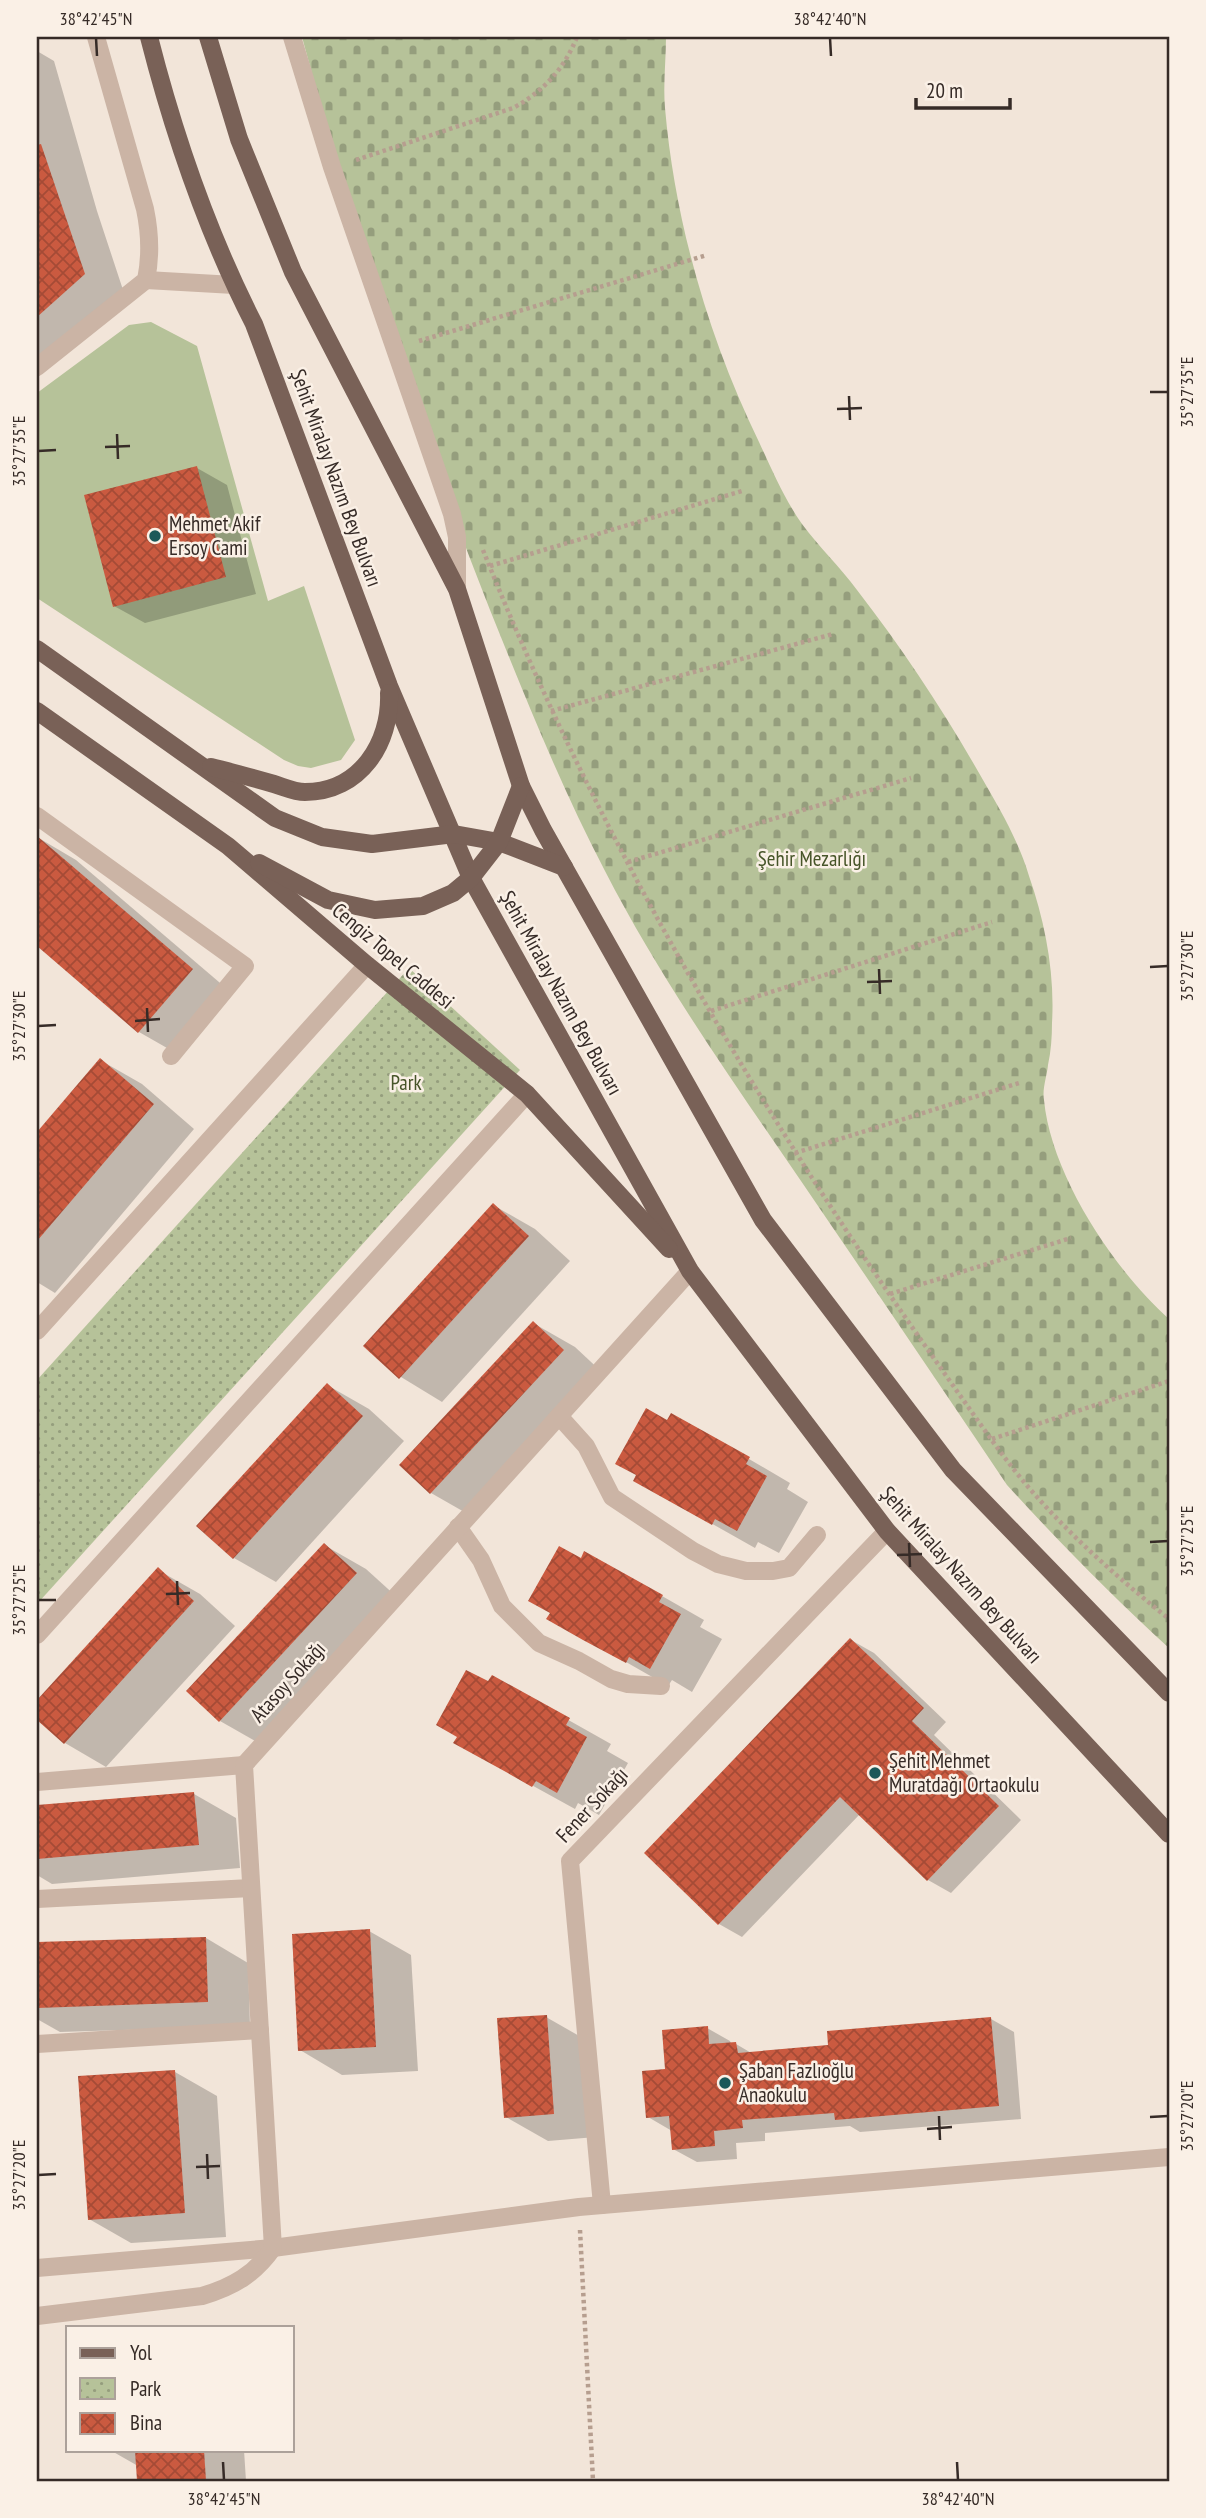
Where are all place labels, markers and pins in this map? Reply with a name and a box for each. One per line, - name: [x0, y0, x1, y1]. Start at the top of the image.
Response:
- place label: Mehmet Akif Ersoy Cami: [169, 510, 261, 561]
- marker: Mehmet Akif Ersoy Cami: [147, 528, 163, 544]
- place label: Şehit Mehmet Muratdağı Ortaokulu: [889, 1747, 1039, 1798]
- marker: Şehit Mehmet Muratdağı Ortaokulu: [867, 1765, 883, 1781]
- place label: Şaban Fazlıoğlu Anaokulu: [739, 2057, 854, 2108]
- marker: Şaban Fazlıoğlu Anaokulu: [717, 2075, 733, 2091]

